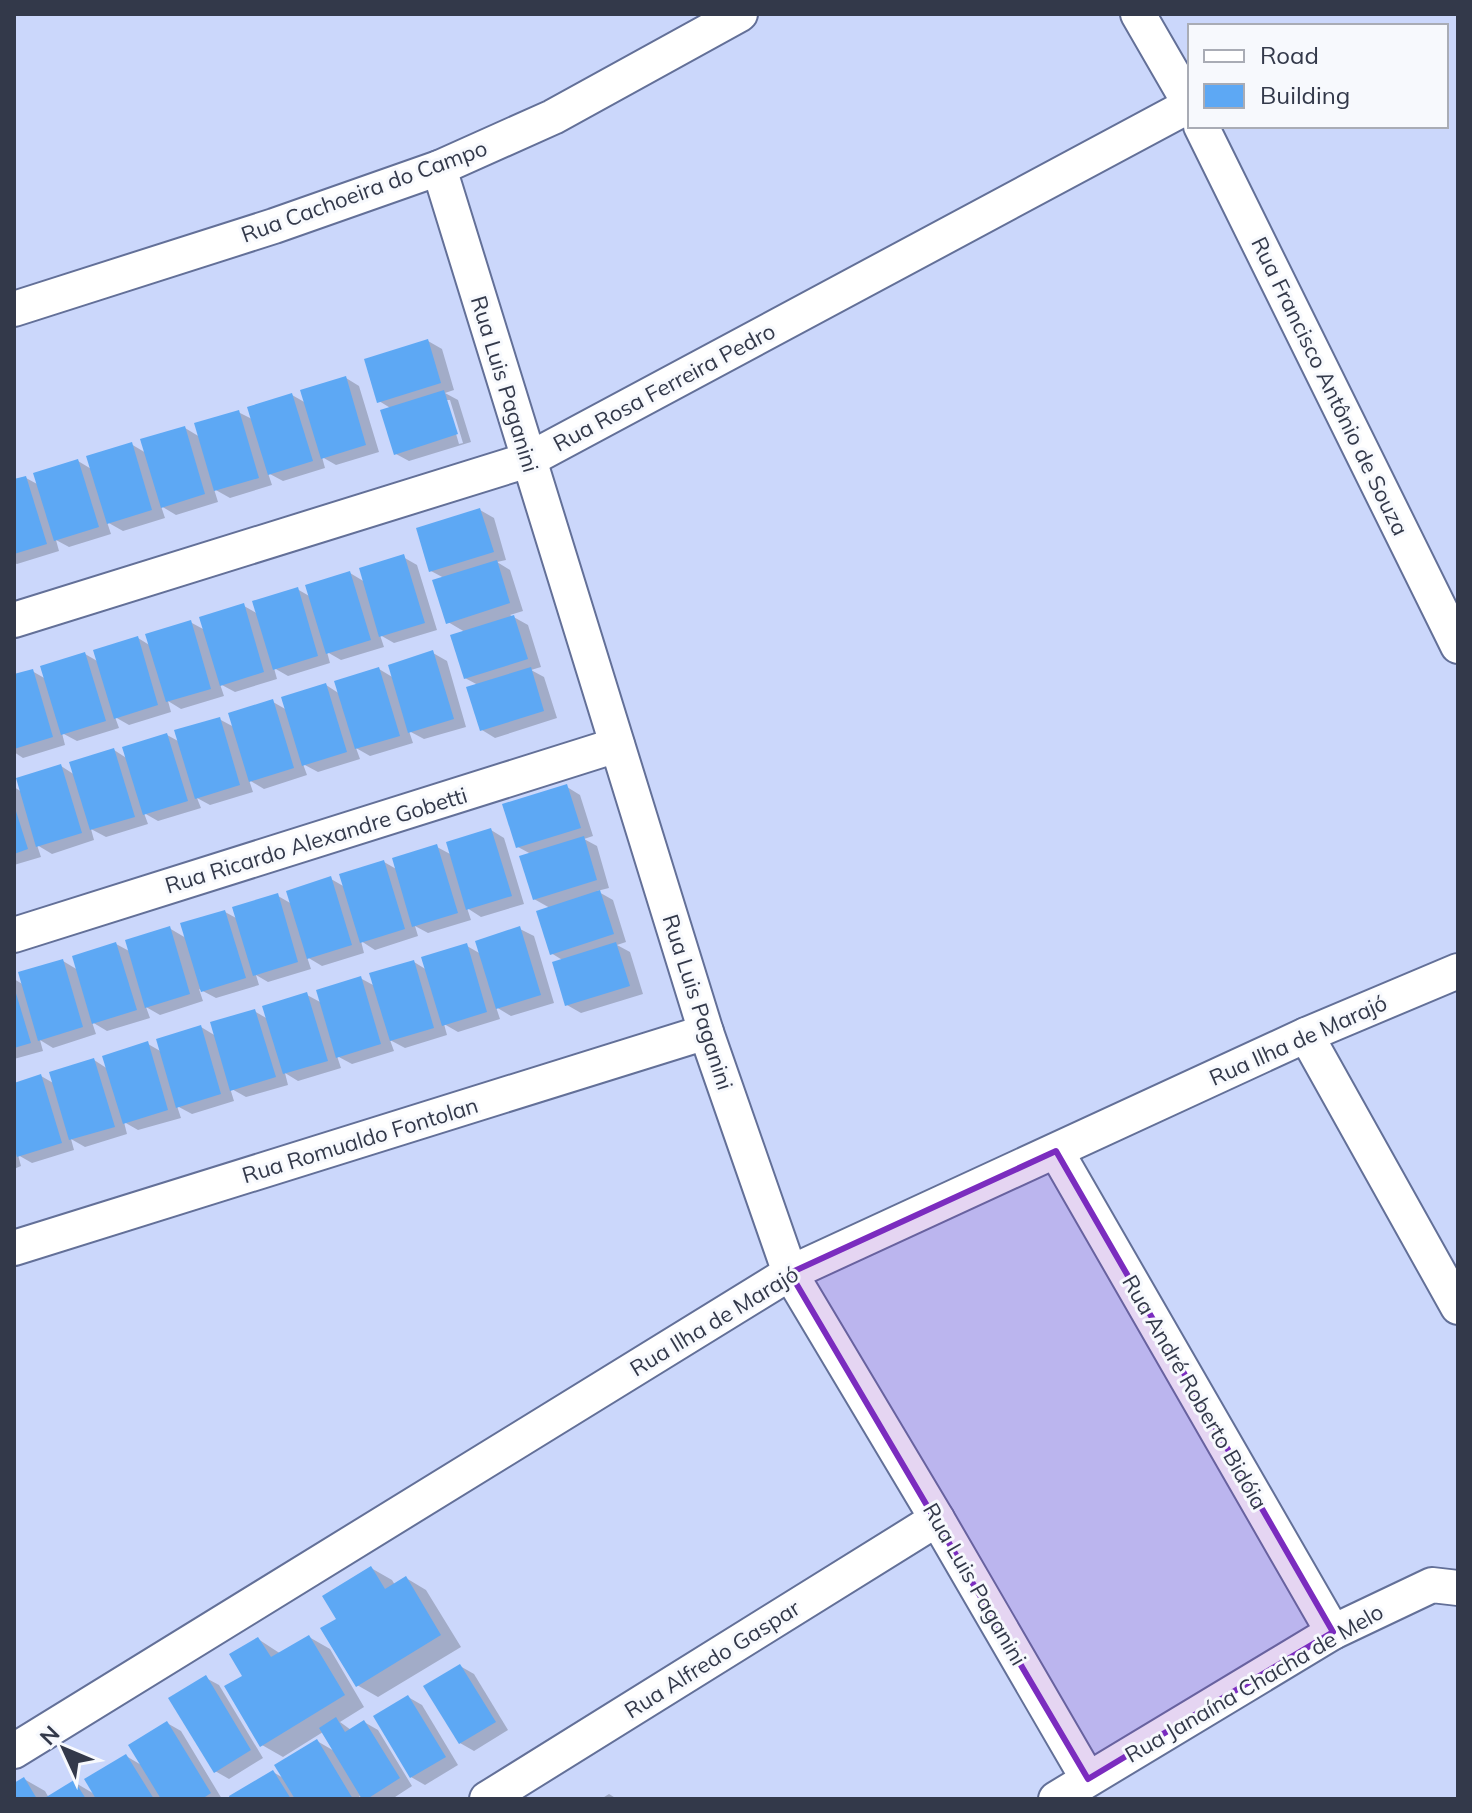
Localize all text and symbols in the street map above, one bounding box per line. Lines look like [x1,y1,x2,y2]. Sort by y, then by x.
legend [1188,24,1448,128]
text: Road [1260,40,1319,70]
text: Building [1260,80,1350,110]
street label: Rua Cachoeira do Campo [237,133,491,249]
street label: Rua Francisco Antônio de Souza [1245,232,1415,540]
street label: Rua Luis Paganini [465,292,545,476]
street label: Rua Rosa Ferreira Pedro [548,317,780,457]
street label: Rua Ricardo Alexandre Gobetti [161,781,471,899]
street label: Rua Luis Paganini [656,911,740,1093]
street label: Rua Ilha de Marajó [1205,988,1391,1092]
street label: Rua Romualdo Fontolan [239,1091,481,1189]
street label: Rua Ilha de Marajó [625,1260,803,1382]
street label: Rua André Roberto Bidóia [1116,1270,1274,1514]
street label: Rua Luis Paganini [917,1498,1033,1670]
street label: Rua Alfredo Gaspar [619,1594,805,1724]
street label: Rua Janaína Chacha de Melo [1120,1597,1388,1769]
north arrow [24,1709,104,1789]
text: N [34,1719,65,1751]

